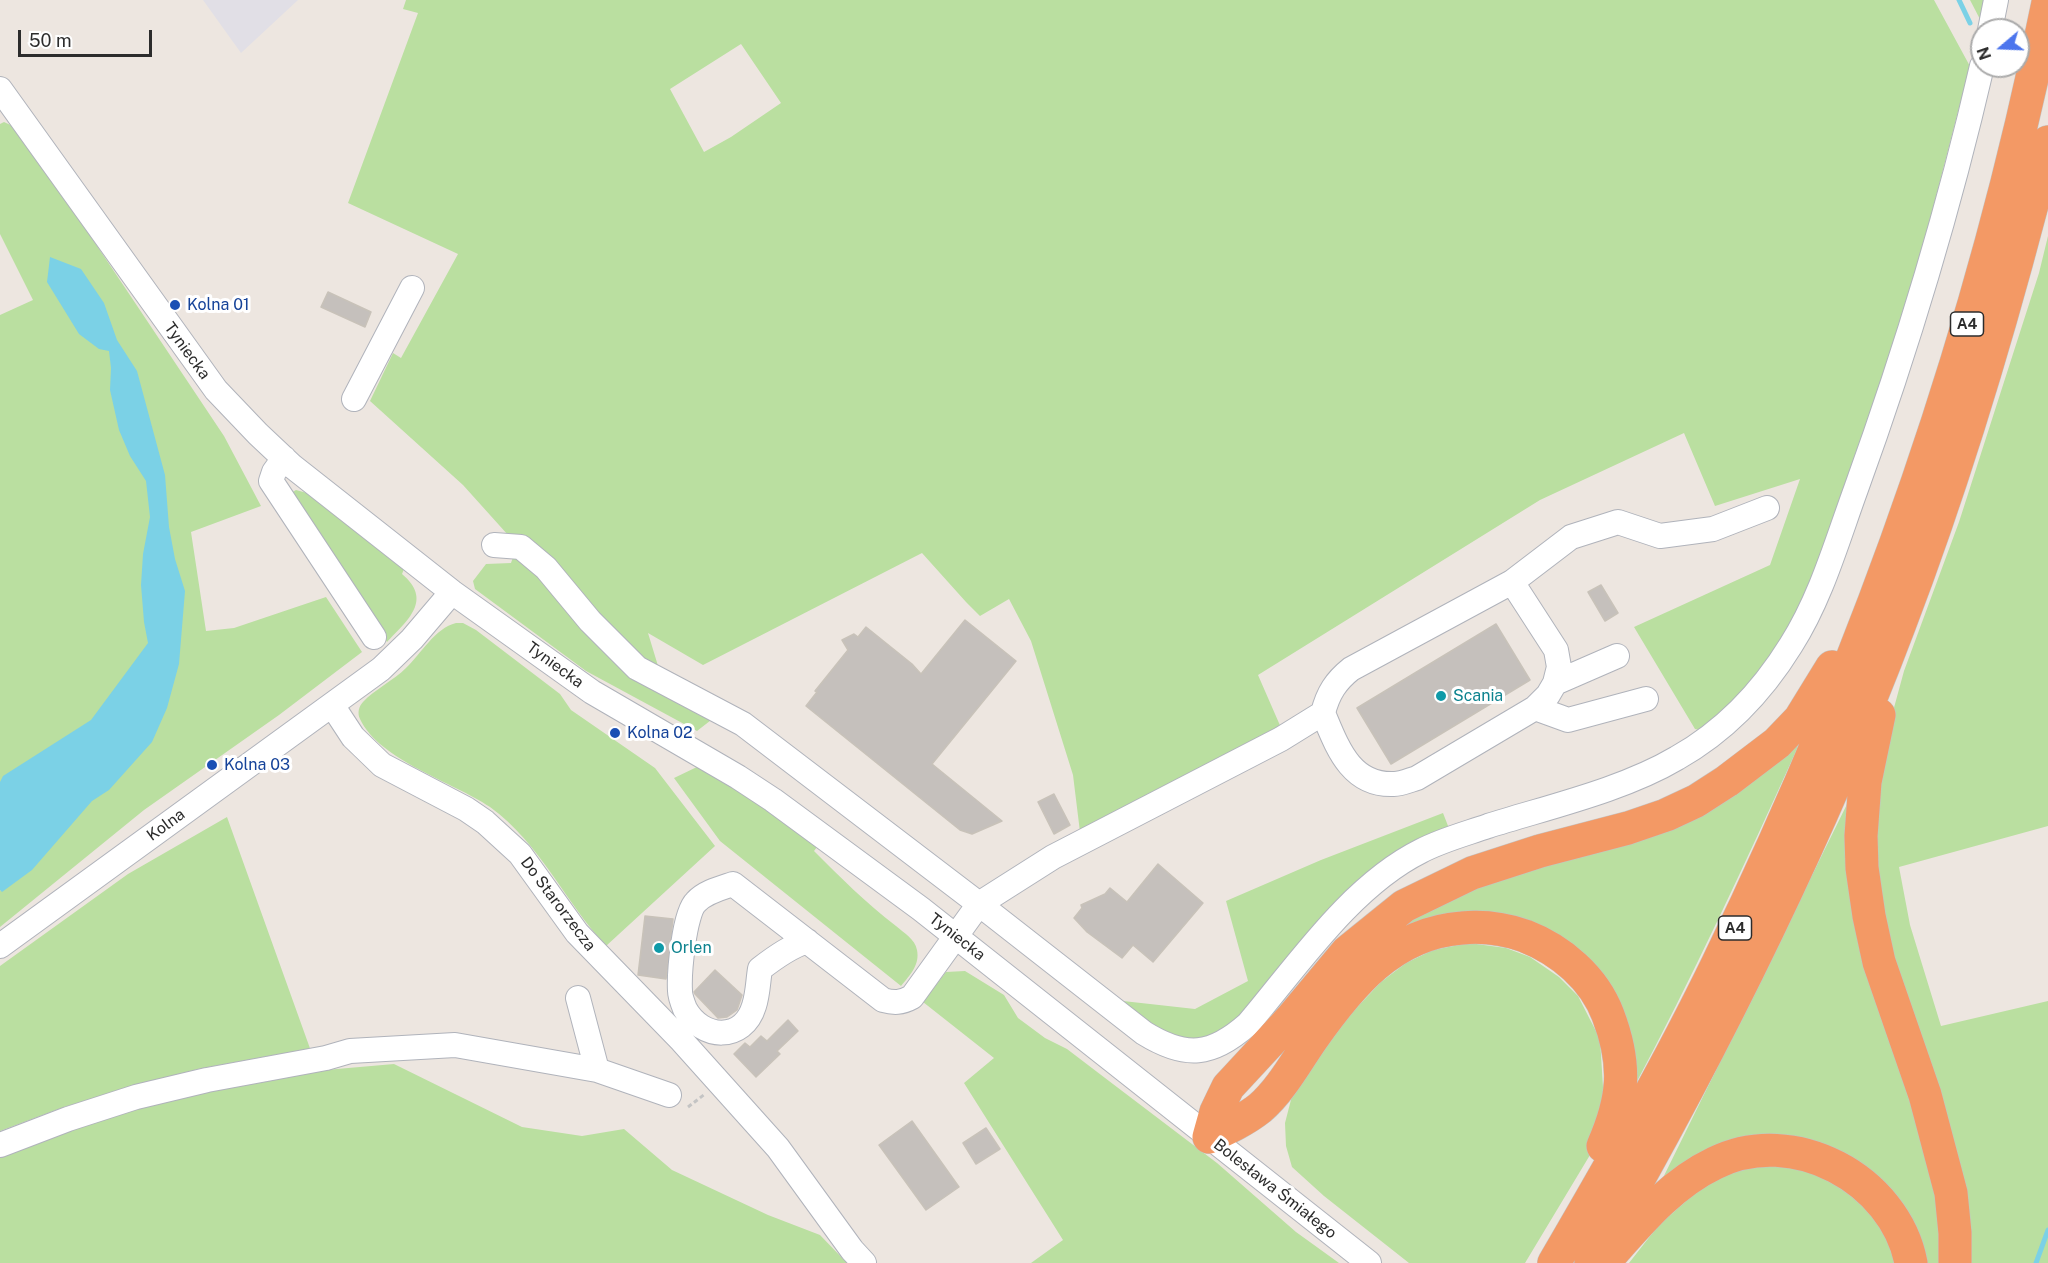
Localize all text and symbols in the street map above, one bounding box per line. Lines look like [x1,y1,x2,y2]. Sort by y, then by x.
scale bar [21,18,154,56]
north arrow [1970,18,2030,78]
text: 50 m [29,30,72,51]
text: N [1973,44,1995,62]
place label: Kolna 01 [187,295,250,315]
marker: Kolna 01 [168,298,182,312]
road number: A4 [1950,312,1984,336]
street label: Tyniecka [160,319,214,383]
street label: Tyniecka [523,638,587,692]
place label: Scania [1453,686,1503,706]
marker: Scania [1434,689,1448,703]
place label: Kolna 02 [627,723,693,743]
marker: Kolna 02 [608,726,622,740]
place label: Kolna 03 [224,755,290,775]
marker: Kolna 03 [205,758,219,772]
street label: Kolna [143,805,189,845]
street label: Do Starorzecza [516,853,600,955]
street label: Tyniecka [925,909,989,965]
road number: A4 [1718,916,1752,940]
place label: Orlen [671,938,712,958]
marker: Orlen [652,941,666,955]
street label: Bolesława Śmiałego [1210,1135,1340,1243]

